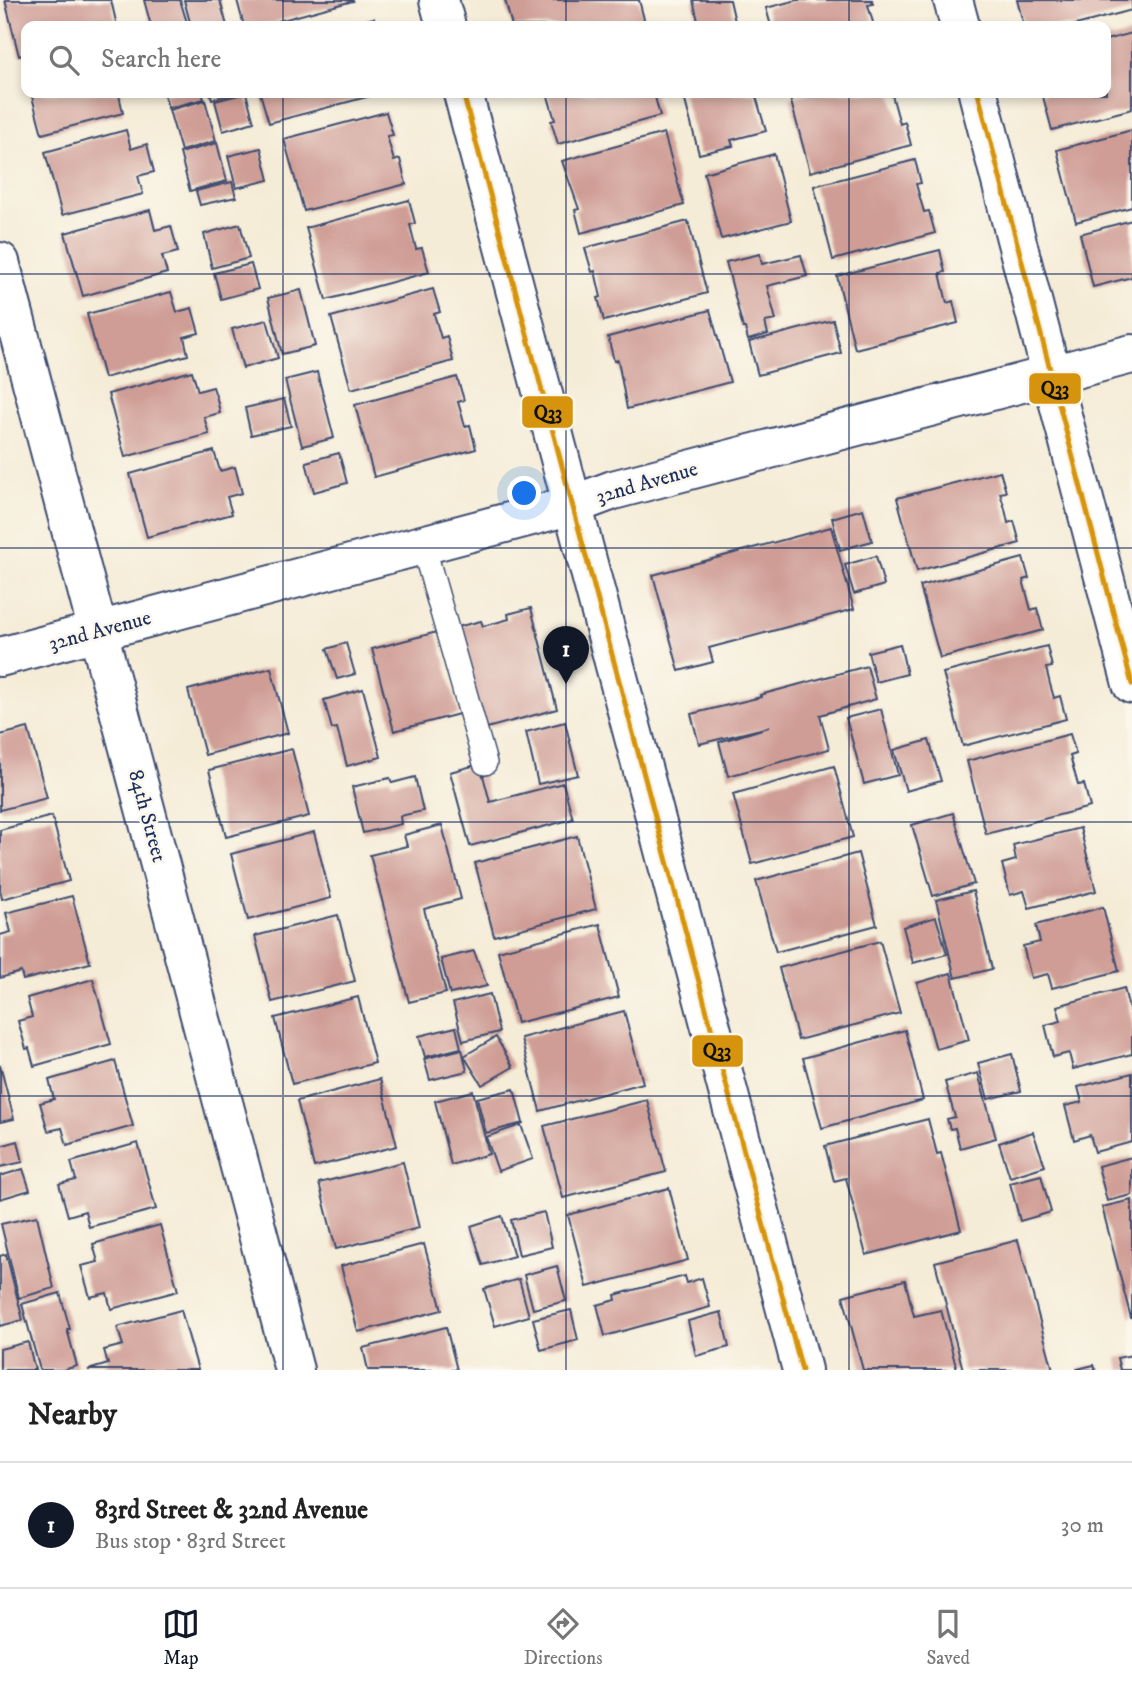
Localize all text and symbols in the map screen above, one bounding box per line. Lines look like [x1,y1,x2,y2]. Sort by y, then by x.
search box [21,21,1111,98]
icon: search [45,41,83,79]
text: Search here [101,43,221,76]
line badge: Q33 [1028,372,1082,405]
text: Q33 [1041,378,1069,401]
line badge: Q33 [521,395,574,429]
text: Q33 [534,402,562,425]
street label: 32nd Avenue [593,456,701,510]
your location [507,476,541,510]
street label: 32nd Avenue [46,605,154,657]
pin: 1 [543,626,589,684]
street label: 84th Street [122,767,172,865]
line badge: Q33 [691,1034,744,1068]
text: Q33 [703,1040,731,1063]
text: Nearby [28,1397,117,1434]
text: 83rd Street & 32nd Avenue [95,1494,368,1527]
text: 1 [47,1511,55,1540]
text: 30 m [1061,1511,1104,1540]
text: Bus stop · 83rd Street [95,1527,286,1556]
tab: Map [162,1605,200,1670]
tab: Directions [524,1605,603,1670]
tab: Saved [926,1605,970,1670]

